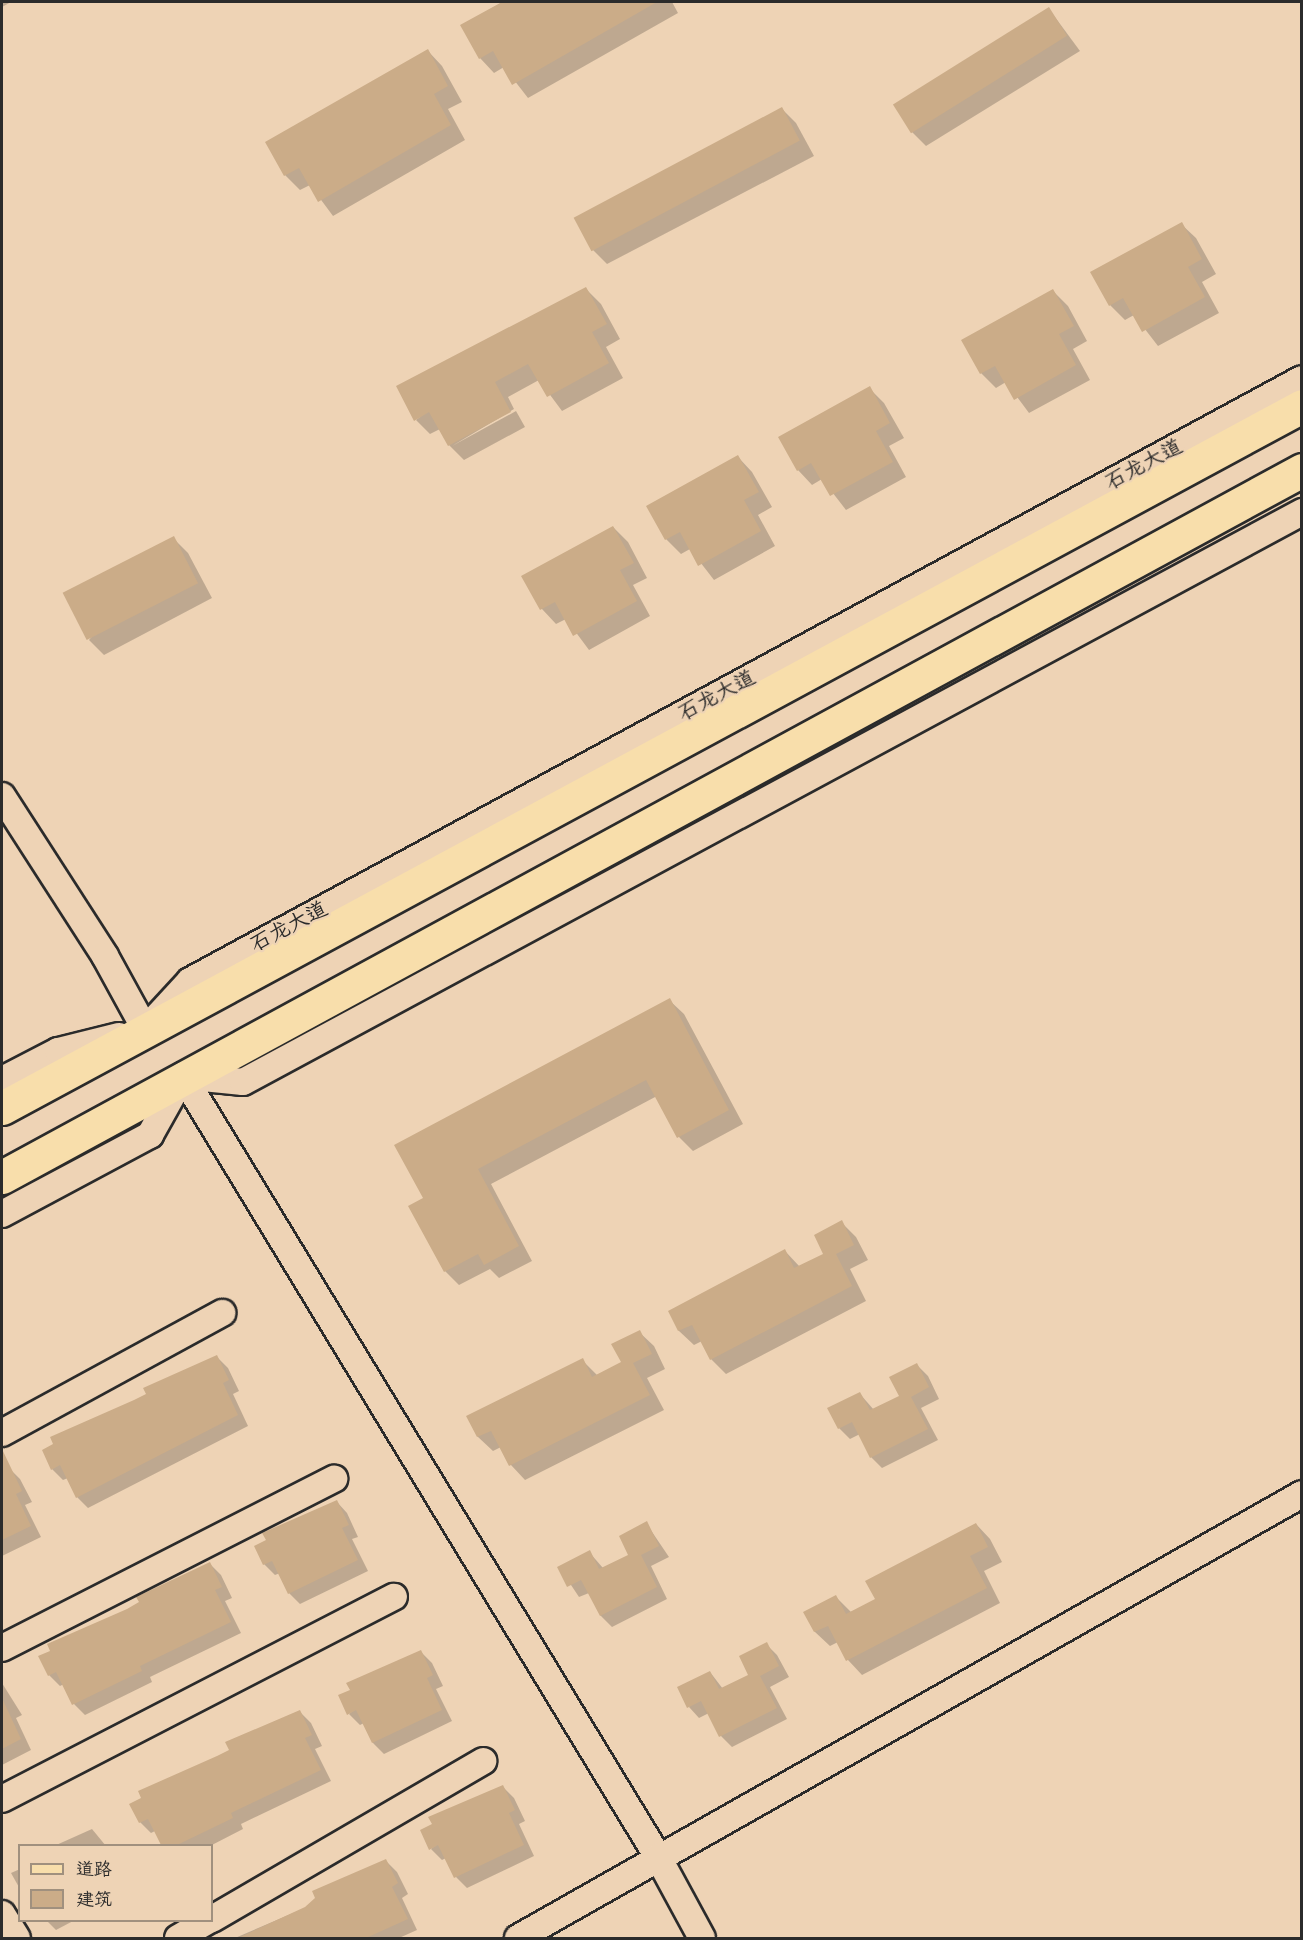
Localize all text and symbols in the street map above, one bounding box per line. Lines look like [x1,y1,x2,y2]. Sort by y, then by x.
street label: 石龙大道 [1101,434,1187,496]
street label: 石龙大道 [674,665,760,727]
street label: 石龙大道 [246,896,332,958]
legend [18,1844,213,1922]
text: 道路 [76,1858,112,1882]
text: 建筑 [76,1888,112,1912]

